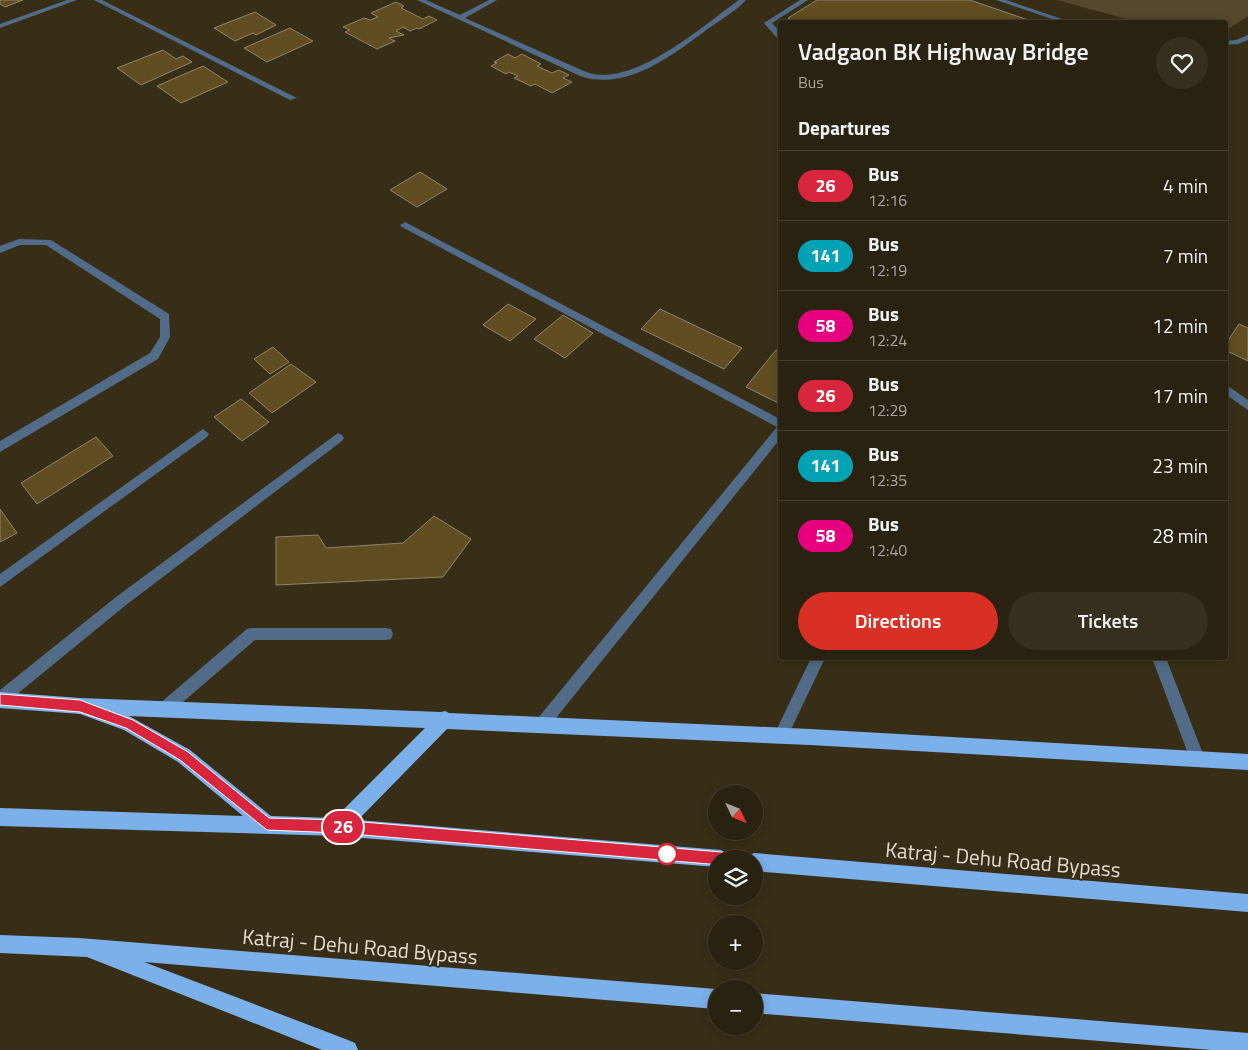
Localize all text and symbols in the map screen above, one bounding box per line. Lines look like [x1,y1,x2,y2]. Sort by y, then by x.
text: Vadgaon BK Highway Bridge [798,33,1089,69]
button: heart [1156,37,1208,89]
text: Bus [798,70,824,94]
text: Departures [798,113,890,142]
text: Bus [868,159,899,188]
text: 4 min [1163,171,1208,200]
text: 26 [815,172,836,199]
text: 12:16 [868,188,907,212]
text: Bus [868,229,899,258]
text: 7 min [1163,241,1208,270]
text: 141 [810,242,841,269]
text: 12:19 [868,258,907,282]
text: Bus [868,299,899,328]
text: 12 min [1152,311,1208,340]
text: 58 [815,312,836,339]
text: 12:24 [868,328,907,352]
text: Bus [868,369,899,398]
text: 17 min [1152,381,1208,410]
text: 26 [815,382,836,409]
text: 12:29 [868,398,907,422]
text: Bus [868,439,899,468]
text: 23 min [1152,451,1208,480]
text: 141 [810,452,841,479]
text: 12:35 [868,468,907,492]
text: Bus [868,509,899,538]
text: 28 min [1152,521,1208,550]
text: 58 [815,522,836,549]
text: 12:40 [868,538,907,562]
button: Directions [798,592,998,650]
button: Tickets [1008,592,1208,650]
north arrow [708,785,762,840]
map controls [708,785,763,1035]
line badge: 26 [320,811,366,843]
text: 26 [333,813,353,840]
street label: Katraj - Dehu Road Bypass [884,833,1122,885]
unlabelled marker [656,843,678,865]
button: layers [708,850,763,905]
button: + [708,915,763,970]
street label: Katraj - Dehu Road Bypass [241,920,479,972]
button: − [708,980,763,1035]

